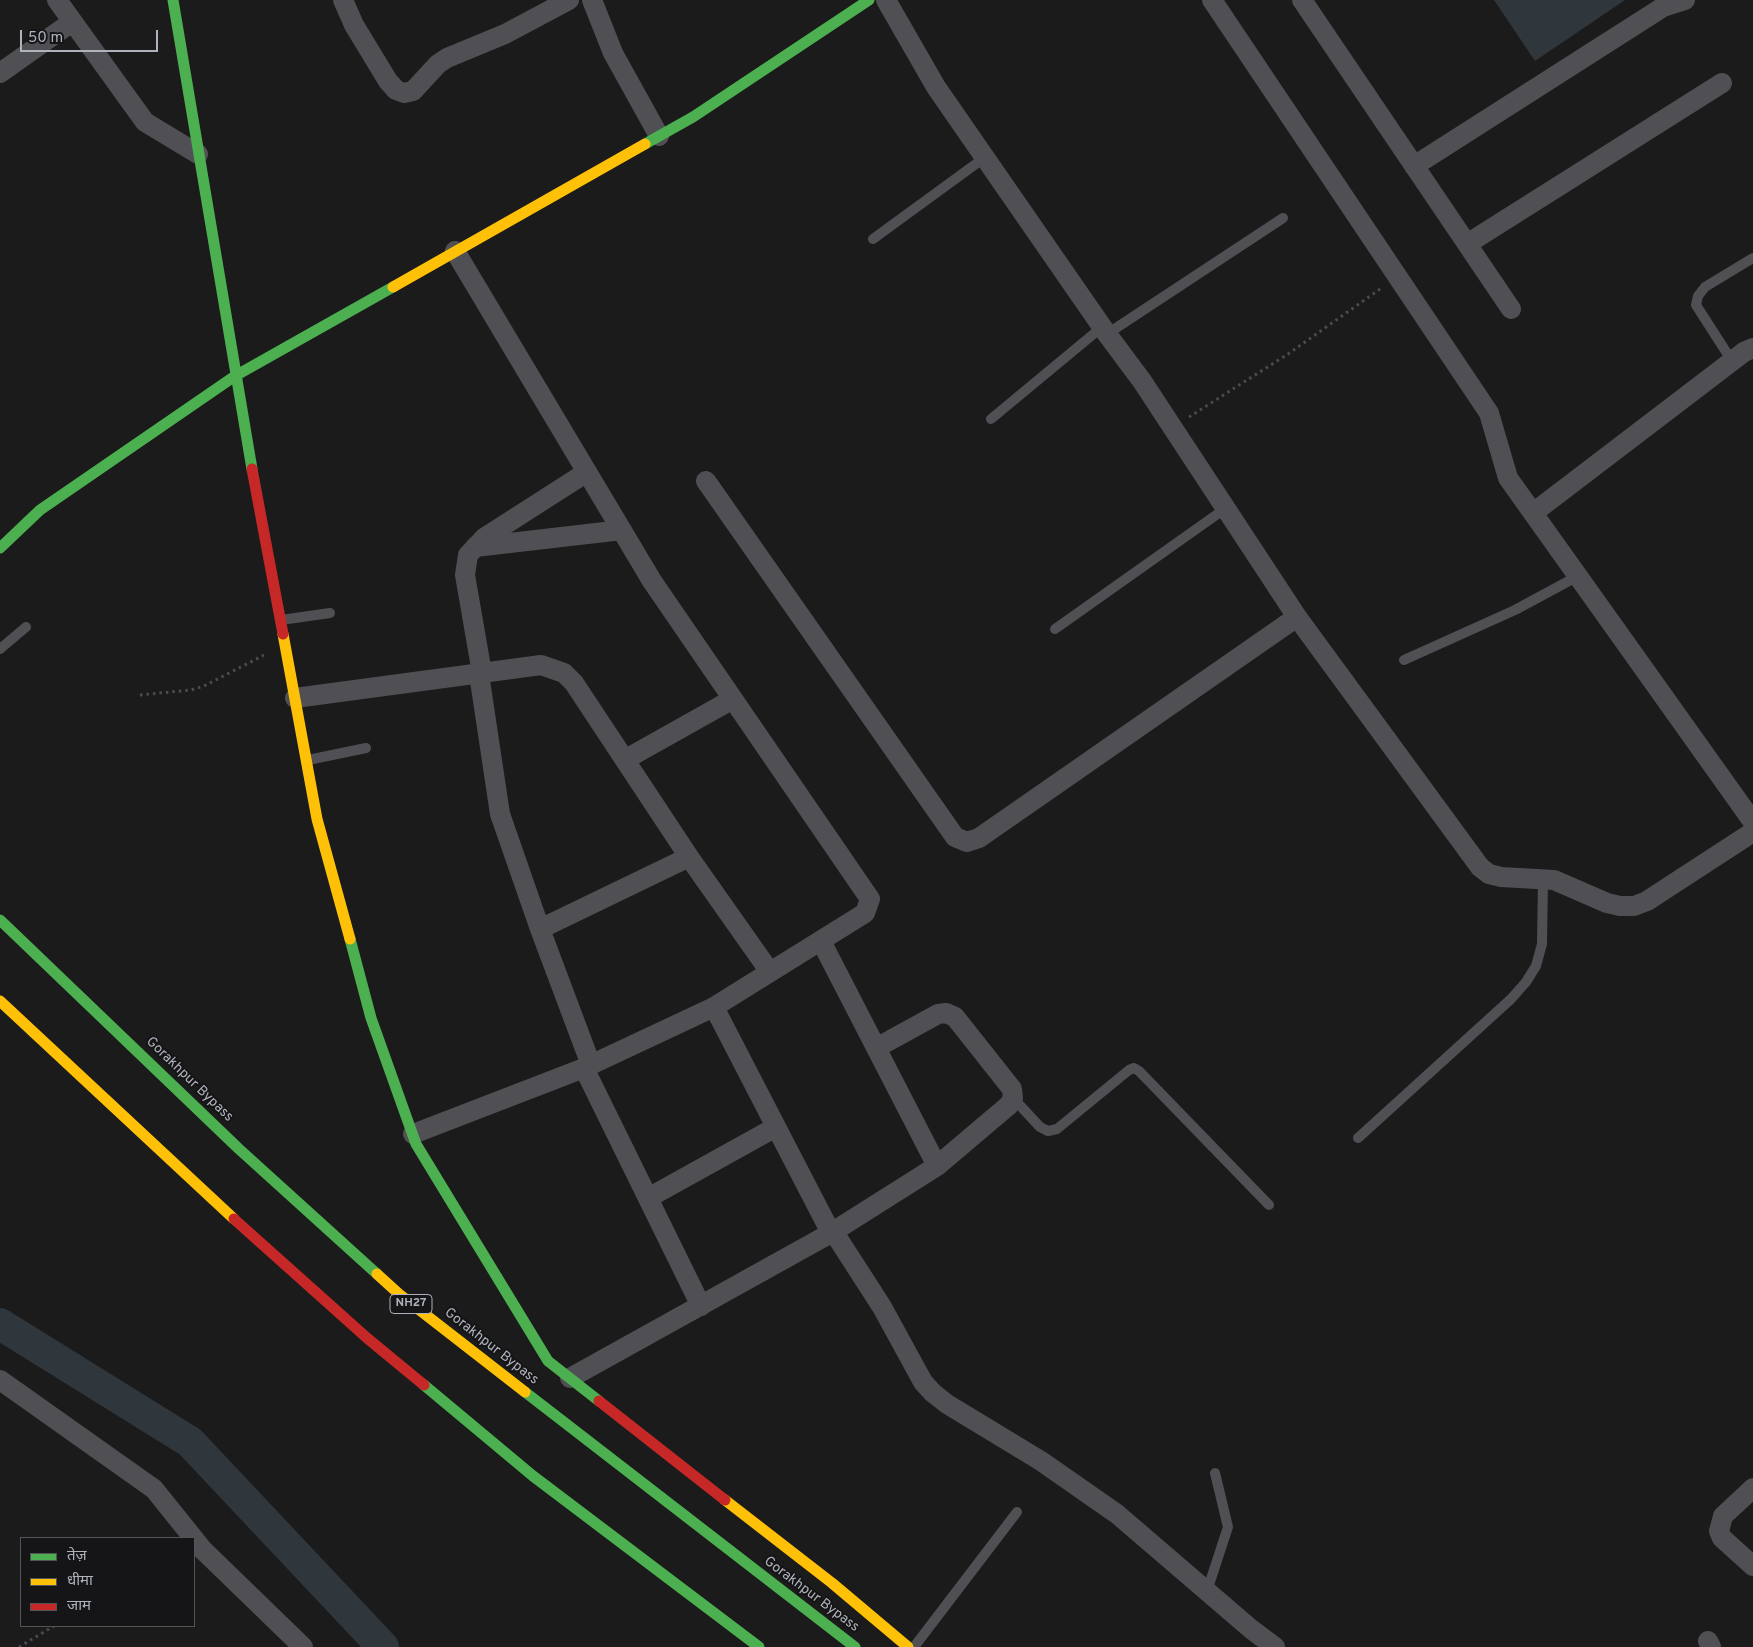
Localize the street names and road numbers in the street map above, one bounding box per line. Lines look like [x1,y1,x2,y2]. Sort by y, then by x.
street label: Gorakhpur Bypass [142,1034,236,1126]
road number: NH27 [390,1295,432,1314]
street label: Gorakhpur Bypass [441,1305,541,1389]
street label: Gorakhpur Bypass [760,1554,862,1636]

